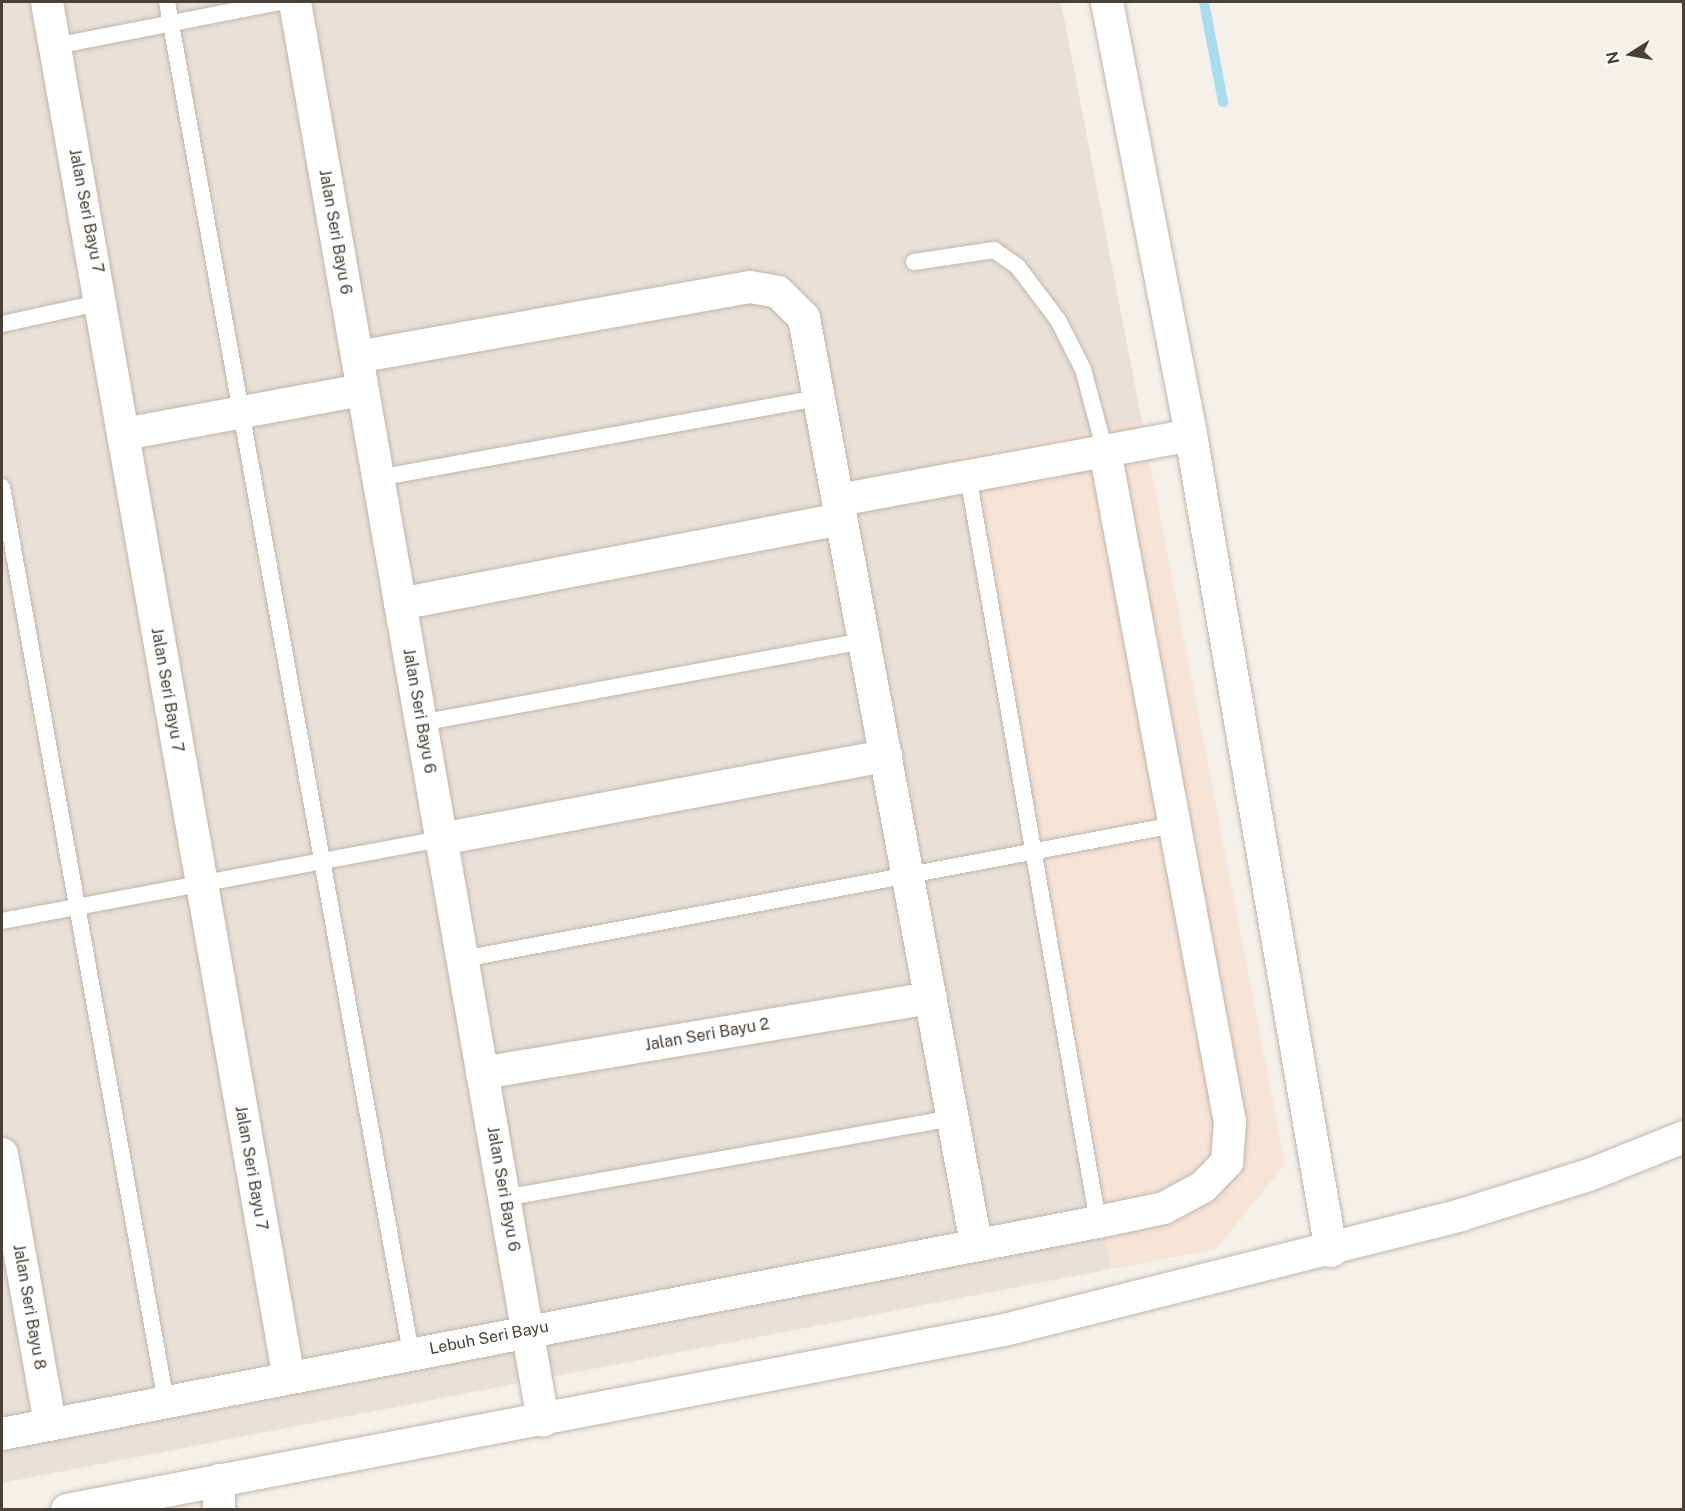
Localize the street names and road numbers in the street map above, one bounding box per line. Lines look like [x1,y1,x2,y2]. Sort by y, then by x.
street label: Jalan Seri Bayu 7 [65,147,107,275]
street label: Jalan Seri Bayu 6 [315,168,355,296]
street label: Jalan Seri Bayu 7 [147,626,187,754]
street label: Jalan Seri Bayu 6 [399,647,439,775]
street label: Jalan Seri Bayu 2 [643,1015,771,1055]
street label: Jalan Seri Bayu 7 [231,1104,271,1232]
street label: Jalan Seri Bayu 6 [483,1125,523,1253]
street label: Jalan Seri Bayu 8 [9,1243,49,1371]
street label: Lebuh Seri Bayu [428,1317,550,1359]

